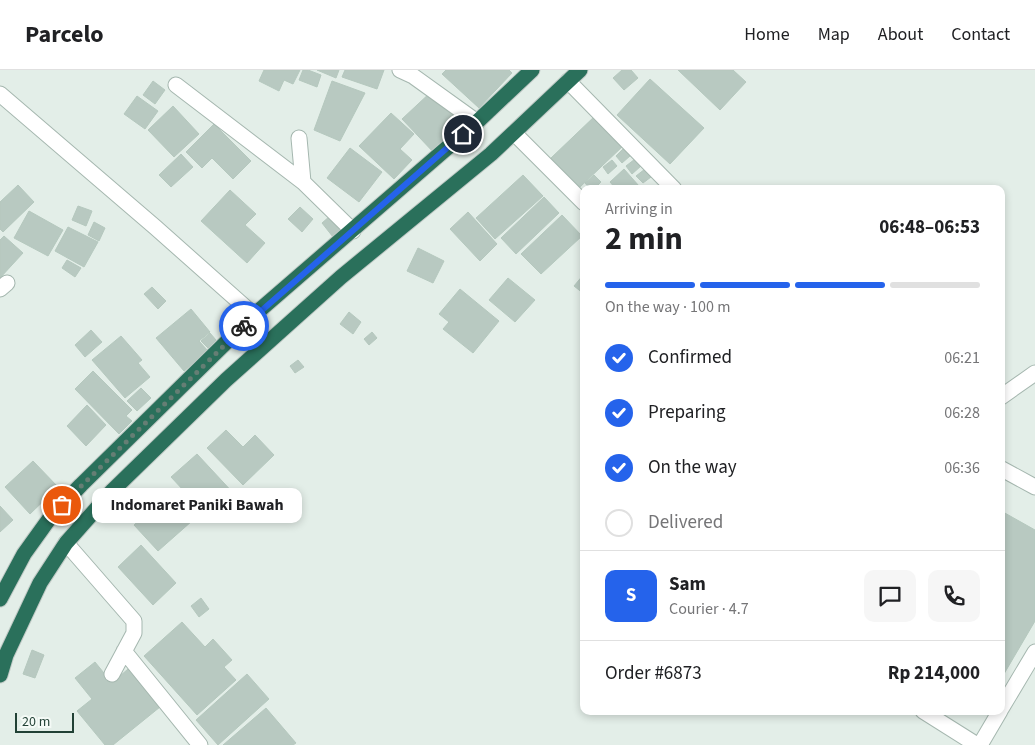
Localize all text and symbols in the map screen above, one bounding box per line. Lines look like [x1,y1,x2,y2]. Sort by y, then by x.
text: Parcelo [25,17,104,52]
text: Home [744,22,790,47]
text: Map [818,22,850,47]
text: About [878,22,923,47]
text: Contact [951,22,1010,47]
pin [442,113,484,155]
icon: home [449,120,477,148]
text: Arriving in [605,198,673,220]
text: 06:48–06:53 [879,214,980,241]
text: 2 min [605,216,683,262]
text: On the way · 100 m [605,296,730,318]
courier [219,301,269,351]
icon: bike [230,312,258,340]
icon: check [605,344,633,372]
text: Confirmed [648,344,732,371]
text: 06:21 [944,347,980,369]
icon: check [605,399,633,427]
text: Preparing [648,399,726,426]
text: 06:28 [944,402,980,424]
icon: check [605,454,633,482]
text: On the way [648,454,737,481]
text: 06:36 [944,457,980,479]
pin [41,484,83,526]
callout: Indomaret Paniki Bawah [92,488,302,522]
icon: bag [48,491,76,519]
text: Indomaret Paniki Bawah [110,494,284,516]
text: Delivered [648,509,723,536]
button: chat [864,570,916,622]
button: phone [928,570,980,622]
text: Sam [669,571,706,598]
text: S [626,582,636,609]
text: Courier · 4.7 [669,598,749,620]
text: Order #6873 [605,660,702,687]
text: Rp 214,000 [888,660,980,687]
scale bar [15,710,74,733]
text: 20 m [22,712,50,732]

